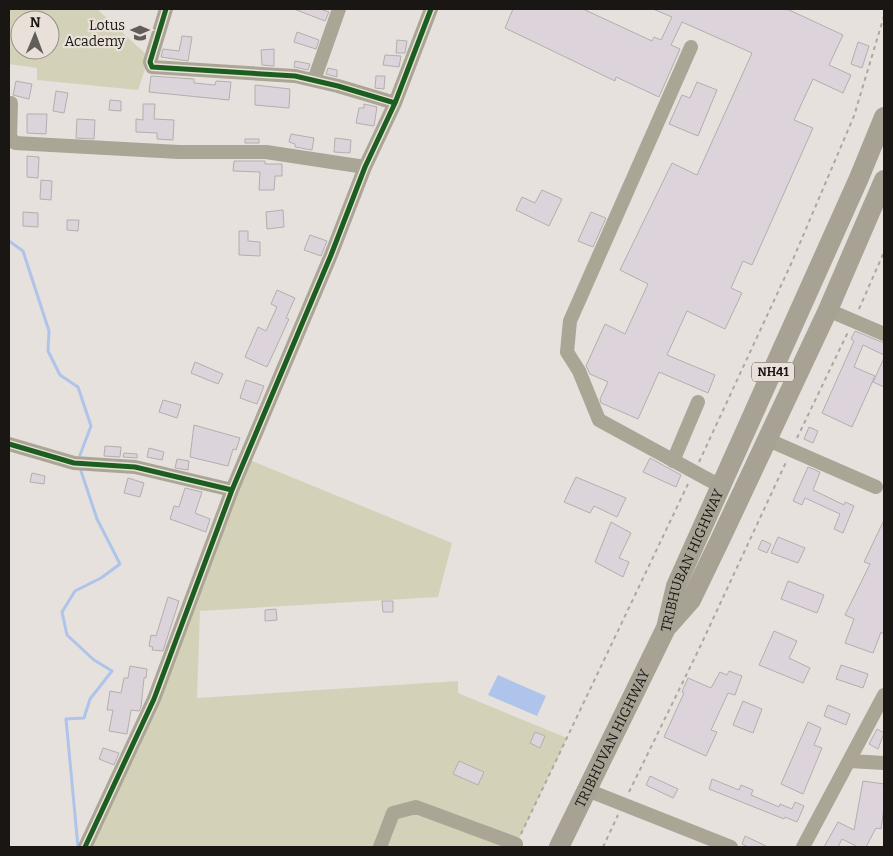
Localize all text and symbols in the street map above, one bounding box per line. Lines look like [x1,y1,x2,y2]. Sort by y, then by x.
north arrow [10,10,60,60]
text: N [30,14,41,31]
place label: Lotus Academy [64,17,126,50]
school or university icon: Lotus Academy [129,22,151,44]
road number: NH41 [752,362,794,382]
street label: TRIBHUBAN HIGHWAY [657,487,727,634]
street label: TRIBHUVAN HIGHWAY [572,667,654,810]

